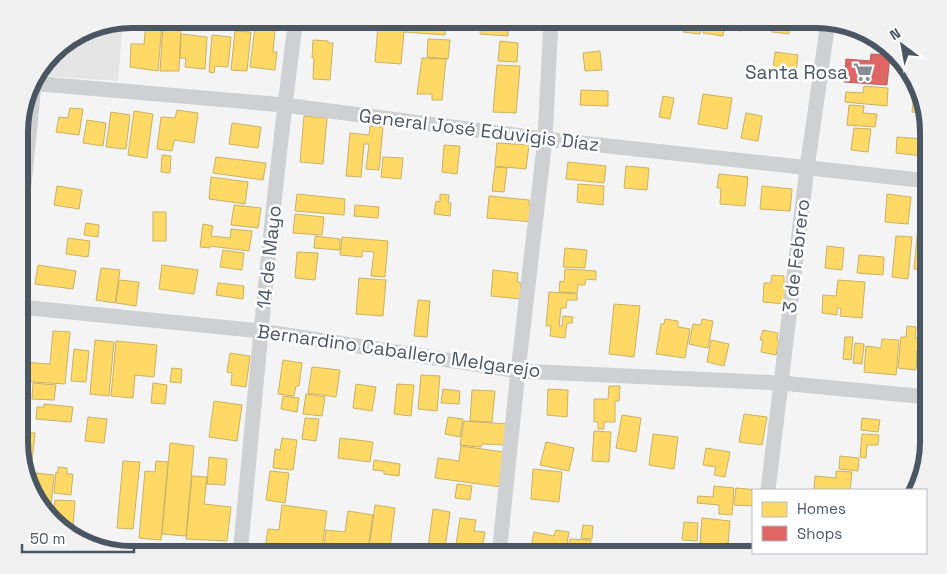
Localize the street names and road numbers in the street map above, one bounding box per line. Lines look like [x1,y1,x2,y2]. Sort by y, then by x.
street label: General José Eduvigis Díaz [357,103,601,157]
street label: 3 de Febrero [777,197,815,315]
street label: 14 de Mayo [251,204,287,310]
street label: Bernardino Caballero Melgarejo [256,319,542,383]

